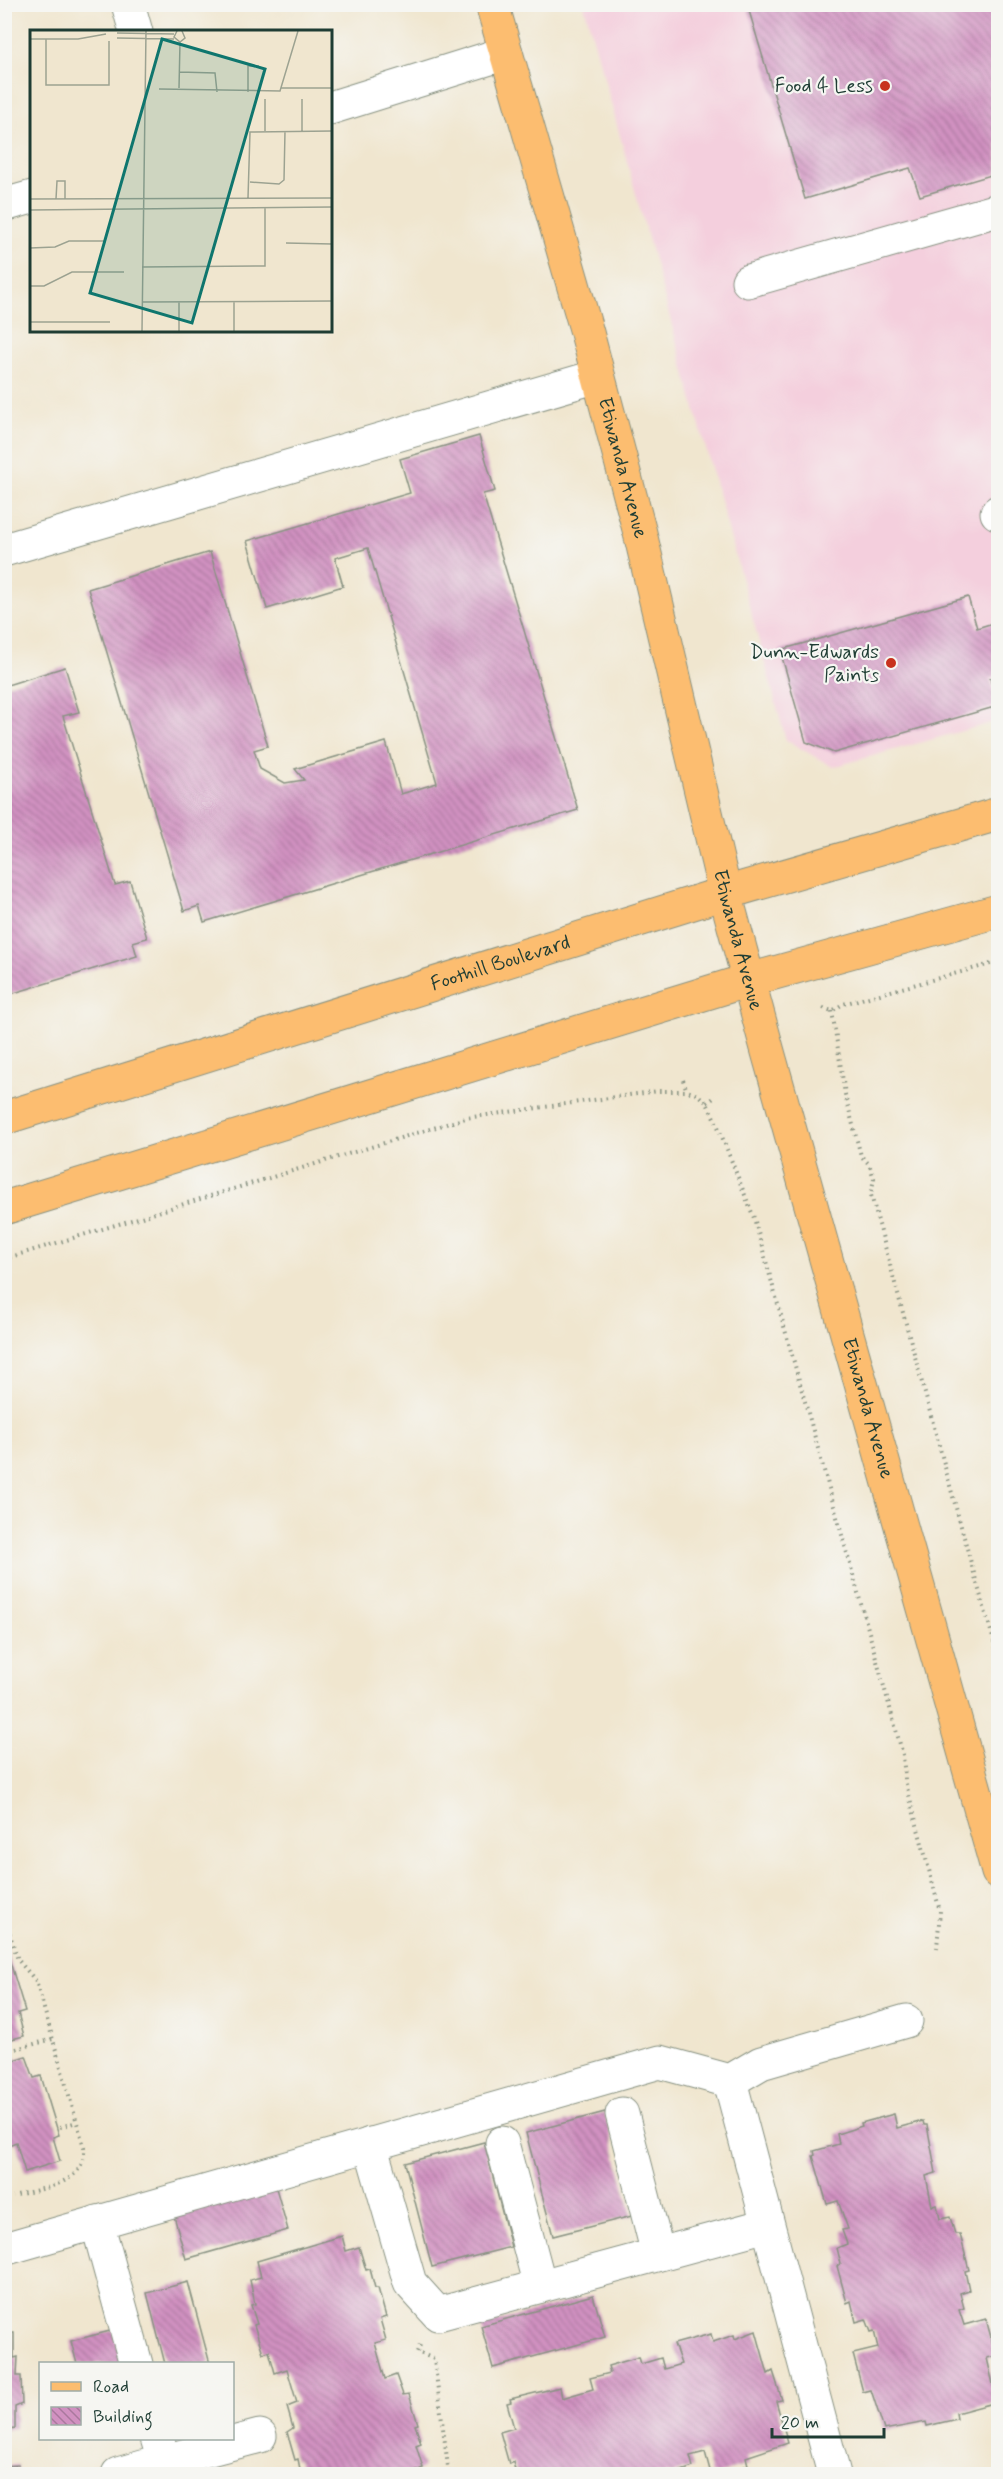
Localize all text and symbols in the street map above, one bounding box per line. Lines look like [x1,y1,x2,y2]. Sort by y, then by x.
inset map [30,30,332,332]
place label: Food 4 Less [775,73,873,100]
marker: Food 4 Less [878,79,892,93]
street label: Etiwanda Avenue [591,394,654,541]
place label: Dunn-Edwards Paints [750,639,879,689]
marker: Dunn-Edwards Paints [884,656,898,670]
street label: Etiwanda Avenue [706,867,770,1014]
street label: Foothill Boulevard [427,929,574,998]
street label: Etiwanda Avenue [835,1335,901,1482]
legend [39,2362,234,2440]
text: Road [93,2375,129,2399]
scale bar [772,2401,884,2439]
text: Building [93,2405,153,2431]
text: 20 m [781,2411,819,2435]

